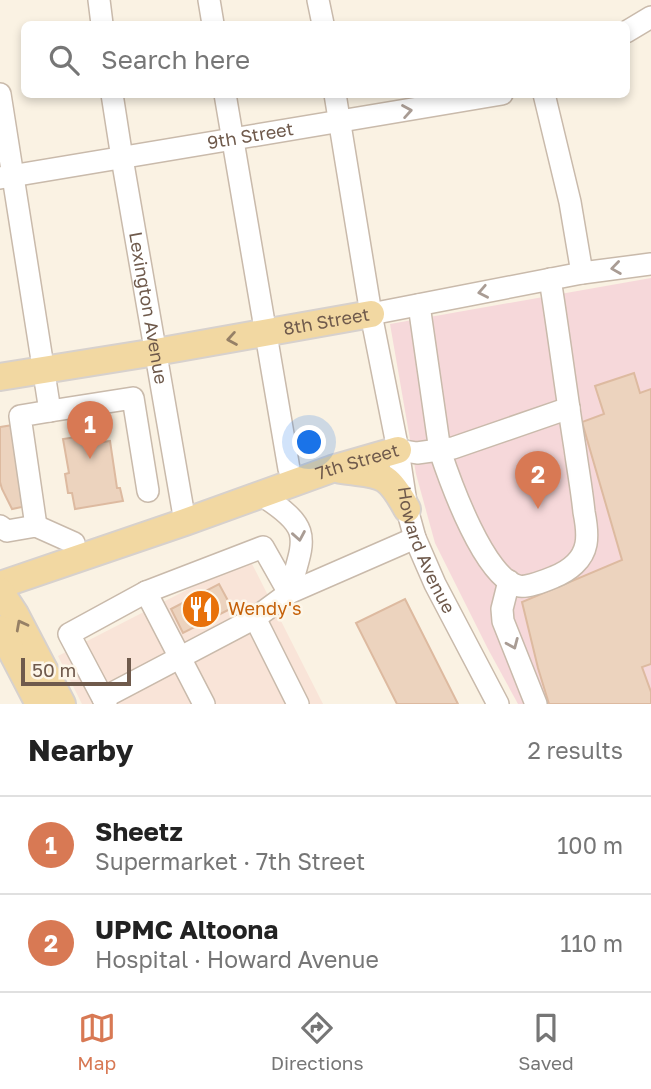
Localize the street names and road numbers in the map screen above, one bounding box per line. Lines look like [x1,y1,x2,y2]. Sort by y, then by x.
street label: 9th Street [206,117,295,153]
street label: Lexington Avenue [125,230,173,386]
street label: 8th Street [281,302,371,339]
street label: 7th Street [312,438,401,484]
street label: Howard Avenue [394,485,460,617]

